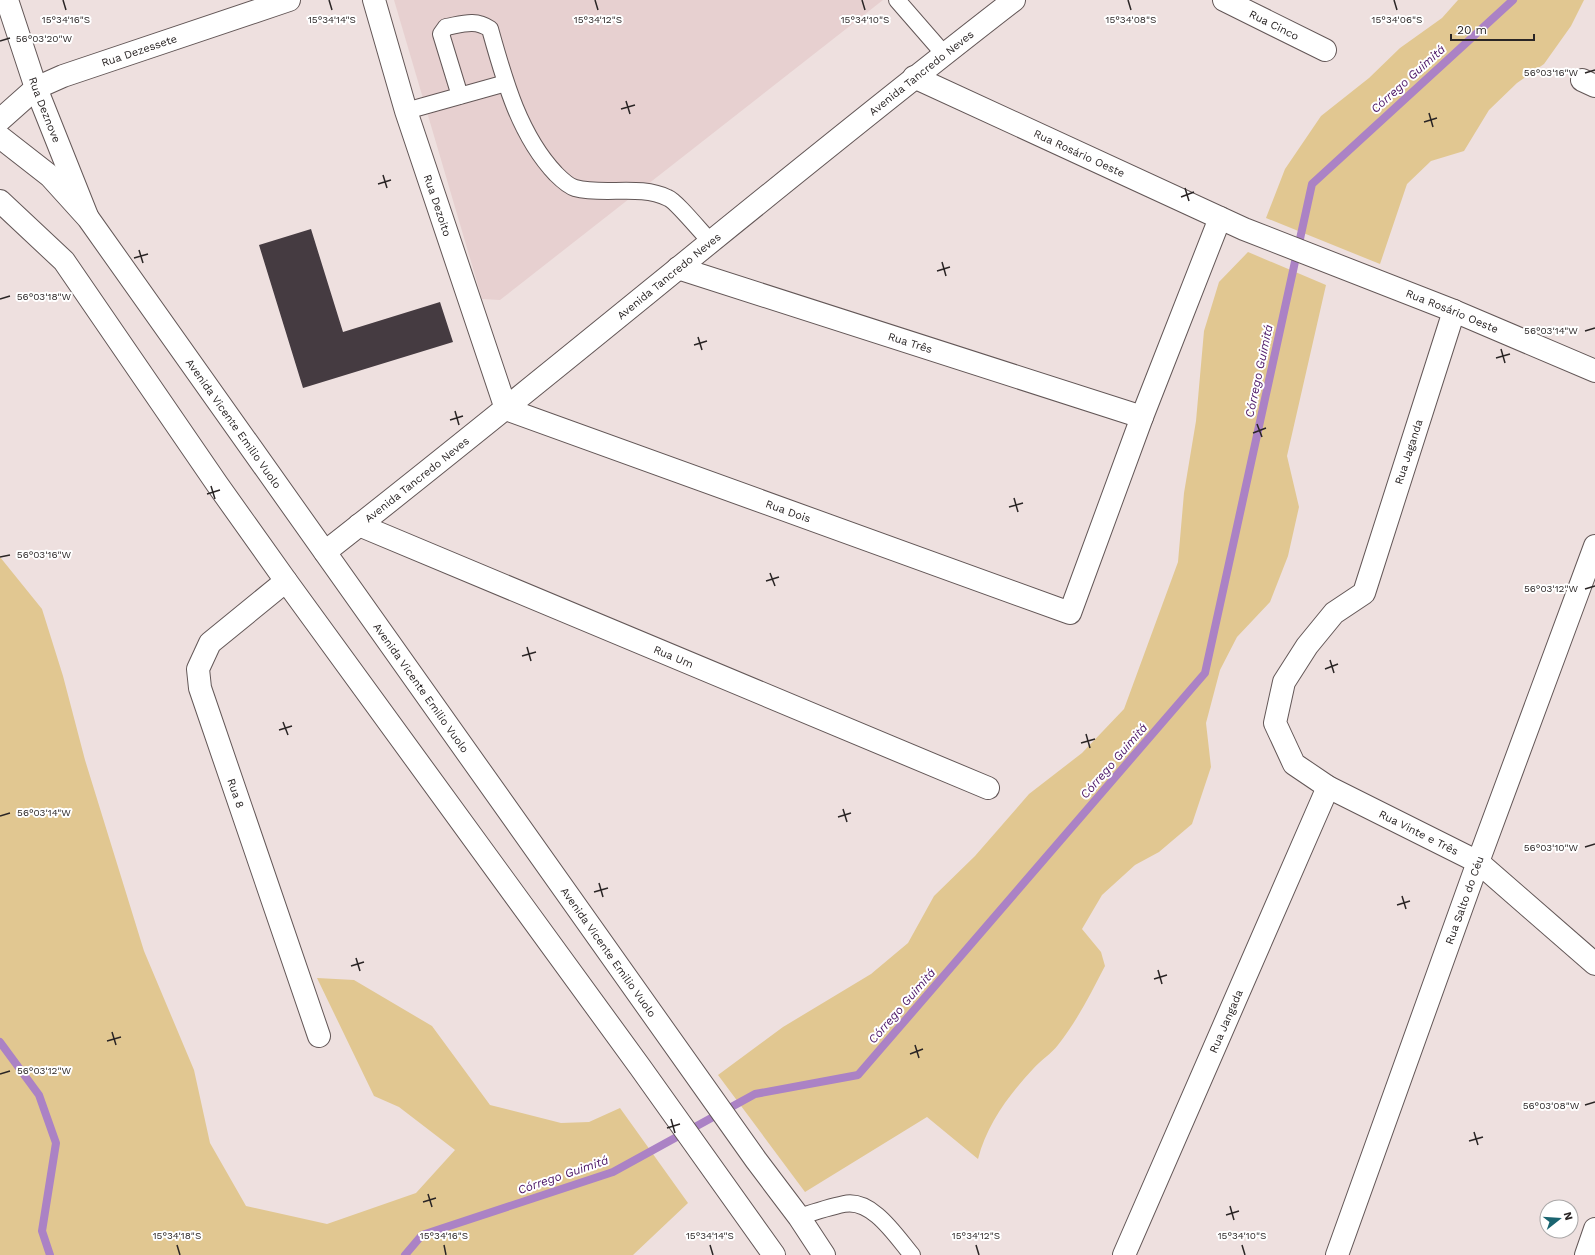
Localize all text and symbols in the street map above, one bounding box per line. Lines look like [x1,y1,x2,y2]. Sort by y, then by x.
street label: Rua Cinco [1247,7,1301,43]
text: 15°34'16"S [42,14,90,25]
text: 15°34'14"S [308,14,356,25]
text: 15°34'12"S [574,14,622,25]
text: 15°34'10"S [841,14,889,25]
text: 15°34'08"S [1106,14,1156,25]
text: 15°34'06"S [1372,14,1422,25]
scale bar [1451,16,1534,42]
text: 20 m [1457,23,1487,37]
street label: Avenida Tancredo Neves [866,27,976,118]
street label: Rua Dezessete [100,32,179,69]
text: 56°03'20"W [16,33,73,44]
water label: Córrego Guimitá [1368,42,1448,116]
text: 56°03'16"W [1524,67,1579,78]
street label: Rua Deznove [26,75,64,144]
street label: Rua Rosário Oeste [1032,127,1127,180]
street label: Rua Dezoito [421,173,454,238]
street label: Avenida Tancredo Neves [614,230,723,322]
street label: Rua Rosário Oeste [1404,286,1500,336]
text: 56°03'18"W [17,291,72,302]
water label: Córrego Guimitá [1242,323,1276,419]
text: 56°03'14"W [1524,325,1578,336]
street label: Rua Três [887,329,934,356]
street label: Avenida Vicente Emilio Vuolo [183,356,284,491]
street label: Rua Jaganda [1392,418,1426,486]
street label: Avenida Tancredo Neves [362,434,472,525]
street label: Rua Dois [764,497,813,525]
text: 56°03'16"W [17,549,72,560]
text: 56°03'12"W [1524,583,1578,594]
street label: Avenida Vicente Emilio Vuolo [371,620,472,755]
street label: Rua Um [652,642,695,671]
water label: Córrego Guimitá [1078,720,1151,801]
street label: Rua 8 [225,777,247,810]
text: 56°03'14"W [17,807,71,818]
street label: Rua Vinte e Três [1377,807,1461,858]
text: 56°03'10"W [1524,842,1579,853]
street label: Rua Salto do Céu [1442,854,1486,946]
street label: Avenida Vicente Emilio Vuolo [558,885,659,1020]
water label: Córrego Guimitá [866,965,939,1046]
street label: Rua Jangada [1206,988,1245,1055]
text: 56°03'12"W [17,1065,71,1076]
text: 56°03'08"W [1523,1100,1580,1111]
water label: Córrego Guimitá [516,1153,611,1197]
north arrow [1539,1199,1579,1239]
text: N [1561,1210,1575,1222]
text: 15°34'18"S [153,1230,201,1241]
text: 15°34'16"S [420,1230,468,1241]
text: 15°34'14"S [686,1230,734,1241]
text: 15°34'12"S [952,1230,1000,1241]
text: 15°34'10"S [1218,1230,1266,1241]

